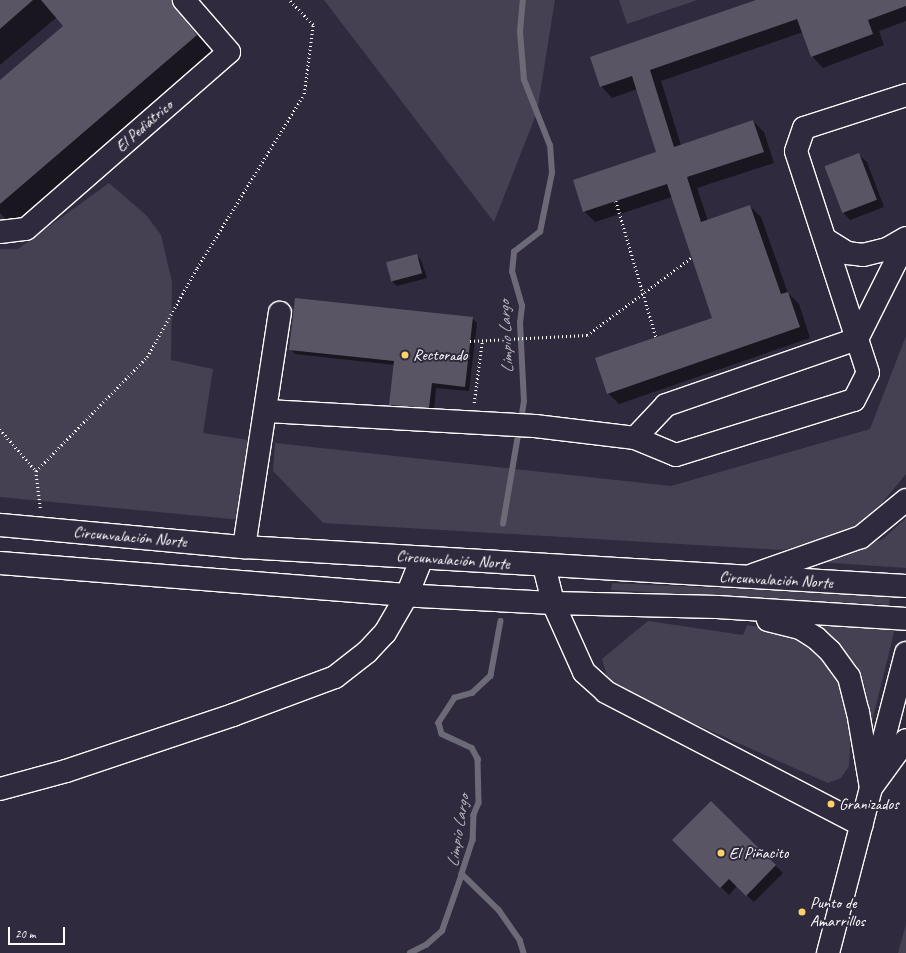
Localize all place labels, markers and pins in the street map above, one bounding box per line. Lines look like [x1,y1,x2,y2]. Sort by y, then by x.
place label: Rectorado [413,345,468,365]
marker: Rectorado [400,350,410,360]
place label: Granizados [839,794,899,814]
marker: Granizados [826,799,836,809]
place label: El Piñacito [729,843,788,863]
marker: El Piñacito [716,848,726,858]
place label: Punto de Amarrillos [810,893,865,931]
marker: Punto de Amarrillos [797,907,807,917]

